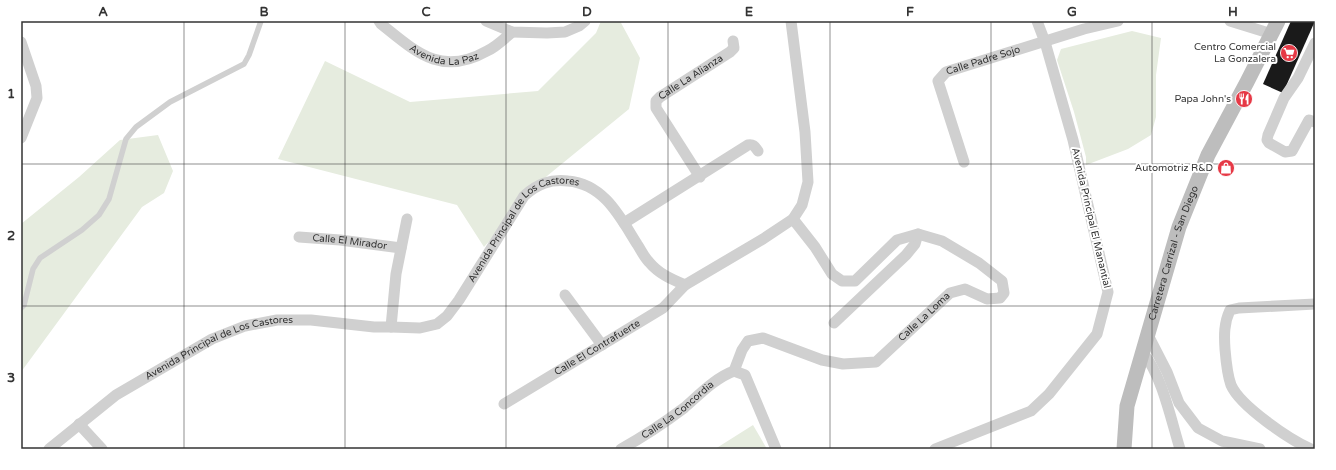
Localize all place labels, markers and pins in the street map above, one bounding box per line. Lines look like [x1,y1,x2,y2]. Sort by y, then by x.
place label: Centro Comercial La Gonzalera [1194,41,1276,65]
supermarket icon: Centro Comercial La Gonzalera [1279,43,1299,63]
restaurant icon: Papa John's [1234,89,1254,109]
place label: Papa John's [1174,93,1231,105]
shop icon: Automotriz R&D [1216,158,1236,178]
place label: Automotriz R&D [1135,162,1213,174]

